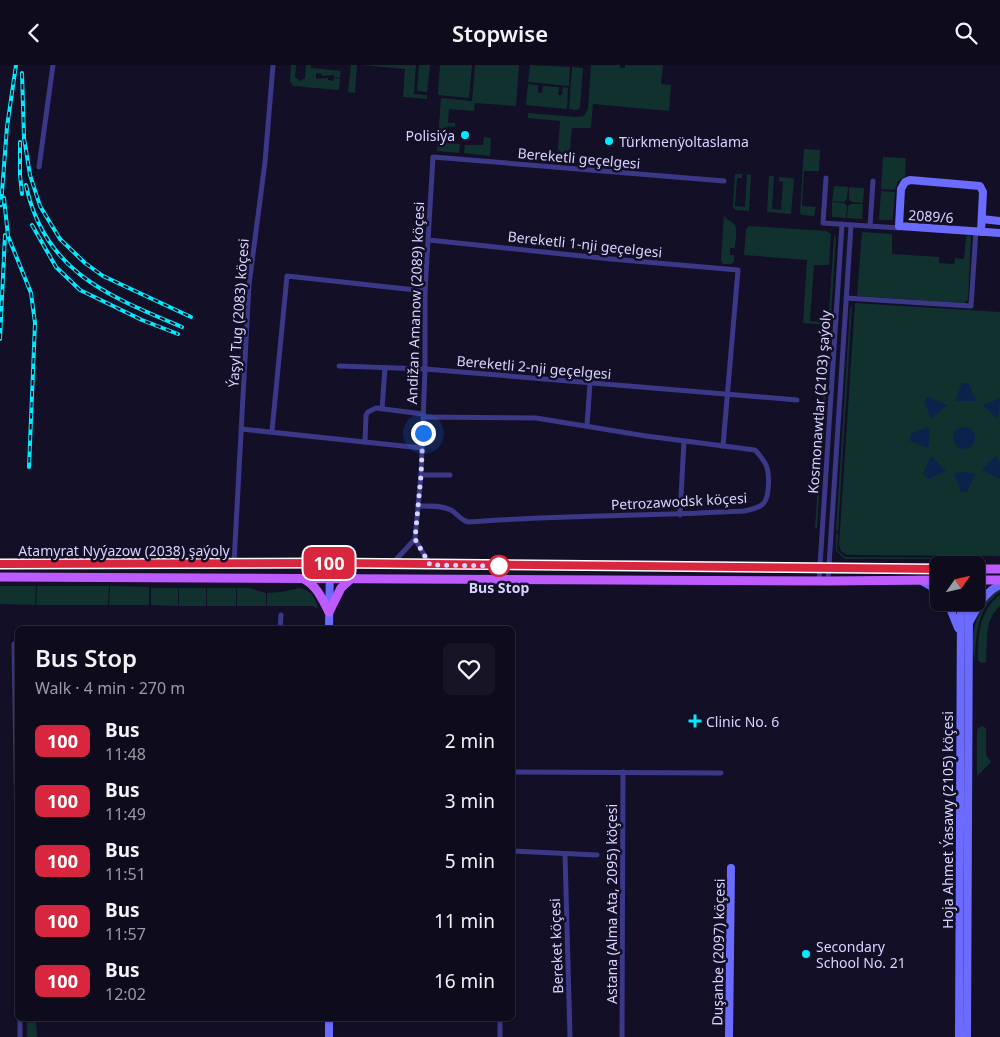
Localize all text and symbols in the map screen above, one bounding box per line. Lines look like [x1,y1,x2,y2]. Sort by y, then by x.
text: Stopwise [452,18,548,48]
icon: back [20,19,48,47]
icon: search [952,19,980,47]
place label: Polisiýa [406,126,455,145]
marker: Polisiýa [459,129,471,141]
place label: Türkmenÿoltaslama [619,132,749,151]
marker: Türkmenÿoltaslama [603,135,615,147]
street label: Bereketli geçelgesi [517,143,641,173]
street label: Andižan Amanow (2089) köçesi [402,201,428,405]
street label: 2089/6 [908,205,954,227]
street label: Bereketli 1-nji geçelgesi [507,226,663,262]
street label: Ýaşyl Tug (2083) köçesi [223,238,253,388]
street label: Kosmonawtlar (2103) şaýoly [803,309,835,494]
street label: Bereketli 2-nji geçelgesi [456,351,612,383]
your location [411,421,436,446]
street label: Petrozawodsk köçesi [610,488,748,514]
street label: Atamyrat Nyýazow (2038) şaýoly [18,541,231,560]
line badge: 100 [300,547,358,579]
text: 100 [314,551,344,575]
marker: Bus Stop [488,555,510,577]
north arrow [930,556,985,611]
map controls [930,556,985,611]
place label: Bus Stop [469,578,529,597]
text: Bus Stop [35,641,137,674]
button: heart [443,643,495,695]
text: Walk · 4 min · 270 m [35,677,185,699]
street label: Hoja Ahmet Ýasawy (2105) köçesi [938,711,957,929]
place label: Clinic No. 6 [706,712,779,731]
marker: Clinic No. 6 [688,714,702,728]
text: Bus [105,717,140,743]
text: 2 min [445,728,495,754]
text: 100 [47,729,78,753]
text: 11:48 [105,743,146,765]
text: Bus [105,777,140,803]
text: 3 min [445,788,495,814]
text: 100 [47,789,78,813]
text: 11:49 [105,803,146,825]
street label: Astana (Alma Ata, 2095) köçesi [602,804,621,1004]
text: Bus [105,837,140,863]
text: 5 min [445,848,495,874]
text: 100 [47,849,78,873]
text: 11:51 [105,863,146,885]
street label: Duşanbe (2097) köçesi [707,878,729,1026]
text: Bus [105,897,140,923]
street label: Bereket köçesi [545,898,567,994]
text: 11 min [434,908,495,934]
text: 100 [47,909,78,933]
text: 11:57 [105,923,146,945]
place label: Secondary School No. 21 [816,937,906,972]
marker: Secondary School No. 21 [800,948,812,960]
text: Bus [105,957,140,983]
text: 16 min [434,968,495,994]
text: 100 [47,969,78,993]
text: 12:02 [105,983,146,1005]

